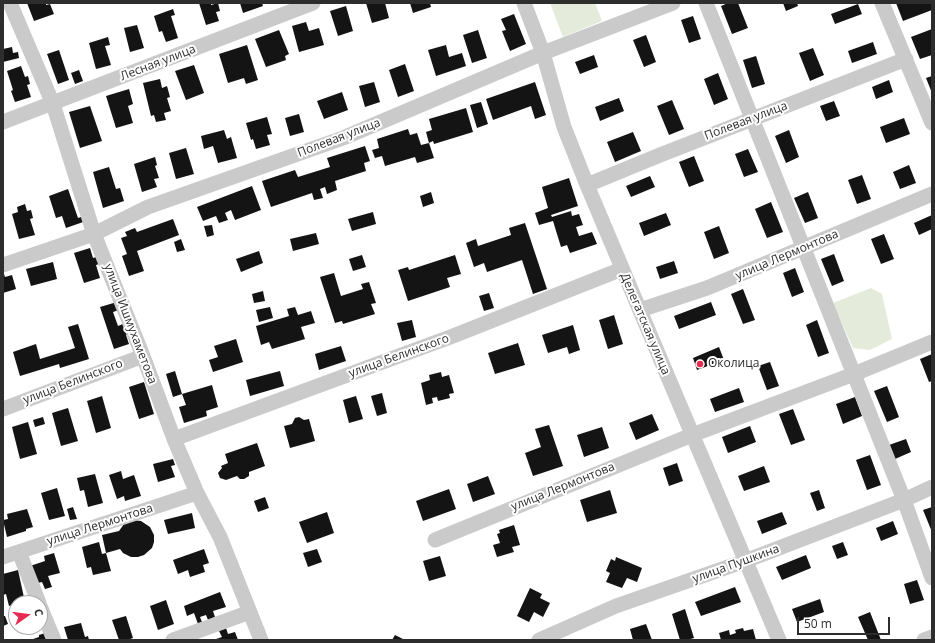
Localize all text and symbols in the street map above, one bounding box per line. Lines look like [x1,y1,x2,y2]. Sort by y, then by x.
street label: Лесная улица [118,42,198,84]
street label: Полевая улица [703,99,789,143]
street label: Полевая улица [296,116,382,160]
street label: улица Лермонтова [733,227,841,283]
street label: улица Ишмухаметова [100,262,160,386]
street label: Делегатская улица [617,271,673,377]
street label: улица Белинского [347,331,451,381]
street label: улица Белинского [21,356,125,408]
place label: Околица [708,357,759,371]
marker: Околица [695,359,705,369]
street label: улица Лермонтова [509,460,617,514]
street label: улица Лермонтова [45,501,155,549]
street label: улица Пушкина [691,542,781,586]
north arrow [8,595,48,635]
text: С [31,607,47,617]
scale bar [799,609,892,635]
text: 50 m [804,615,832,632]

